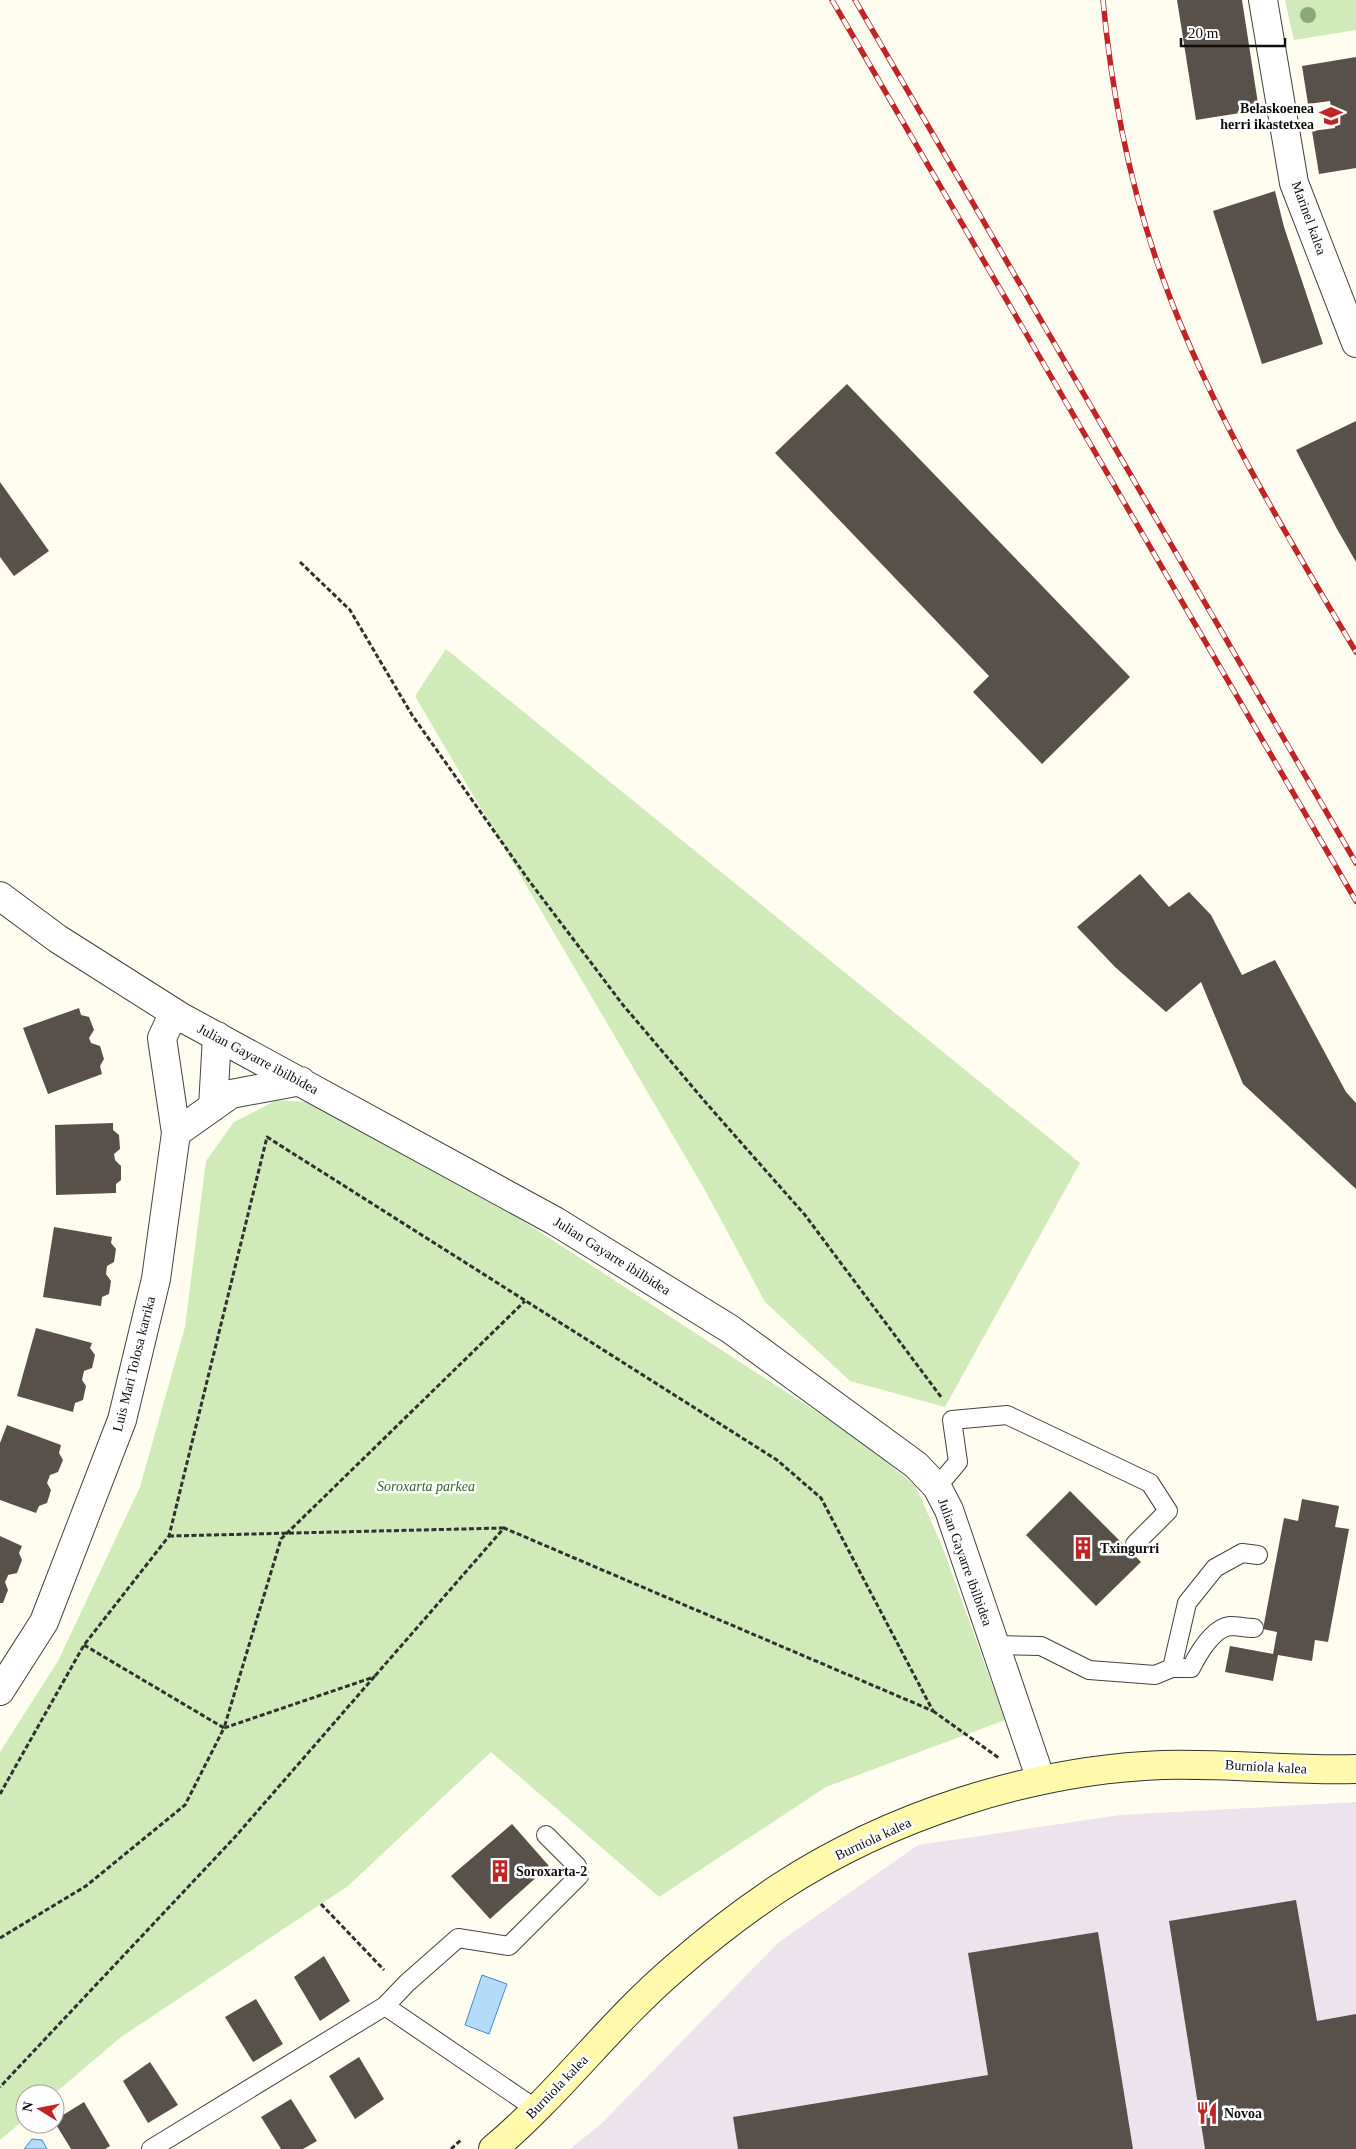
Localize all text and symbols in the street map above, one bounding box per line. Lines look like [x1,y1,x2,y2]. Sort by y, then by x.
scale bar [1181,15,1285,47]
text: 20 m [1188,25,1219,41]
place label: Belaskoenea herri ikastetxea [1220,101,1314,132]
school or university icon: Belaskoenea herri ikastetxea [1318,103,1344,129]
street label: Marinel kalea [1289,179,1330,258]
street label: Julian Gayarre ibilbidea [195,1021,322,1098]
street label: Julian Gayarre ibilbidea [551,1214,674,1298]
street label: Luis Mari Tolosa karrika [110,1294,158,1433]
park label: Soroxarta parkea [377,1479,475,1494]
street label: Julian Gayarre ibilbidea [935,1496,995,1628]
building icon: Txingurri [1070,1535,1096,1561]
place label: Txingurri [1100,1541,1159,1556]
street label: Burniola kalea [1225,1757,1308,1777]
street label: Burniola kalea [833,1815,914,1863]
building icon: Soroxarta-2 [487,1858,513,1884]
place label: Soroxarta-2 [516,1864,587,1879]
street label: Burniola kalea [523,2052,591,2122]
north arrow [15,2084,65,2134]
restaurant icon: Novoa [1194,2100,1220,2126]
text: N [19,2101,36,2113]
place label: Novoa [1224,2106,1262,2121]

